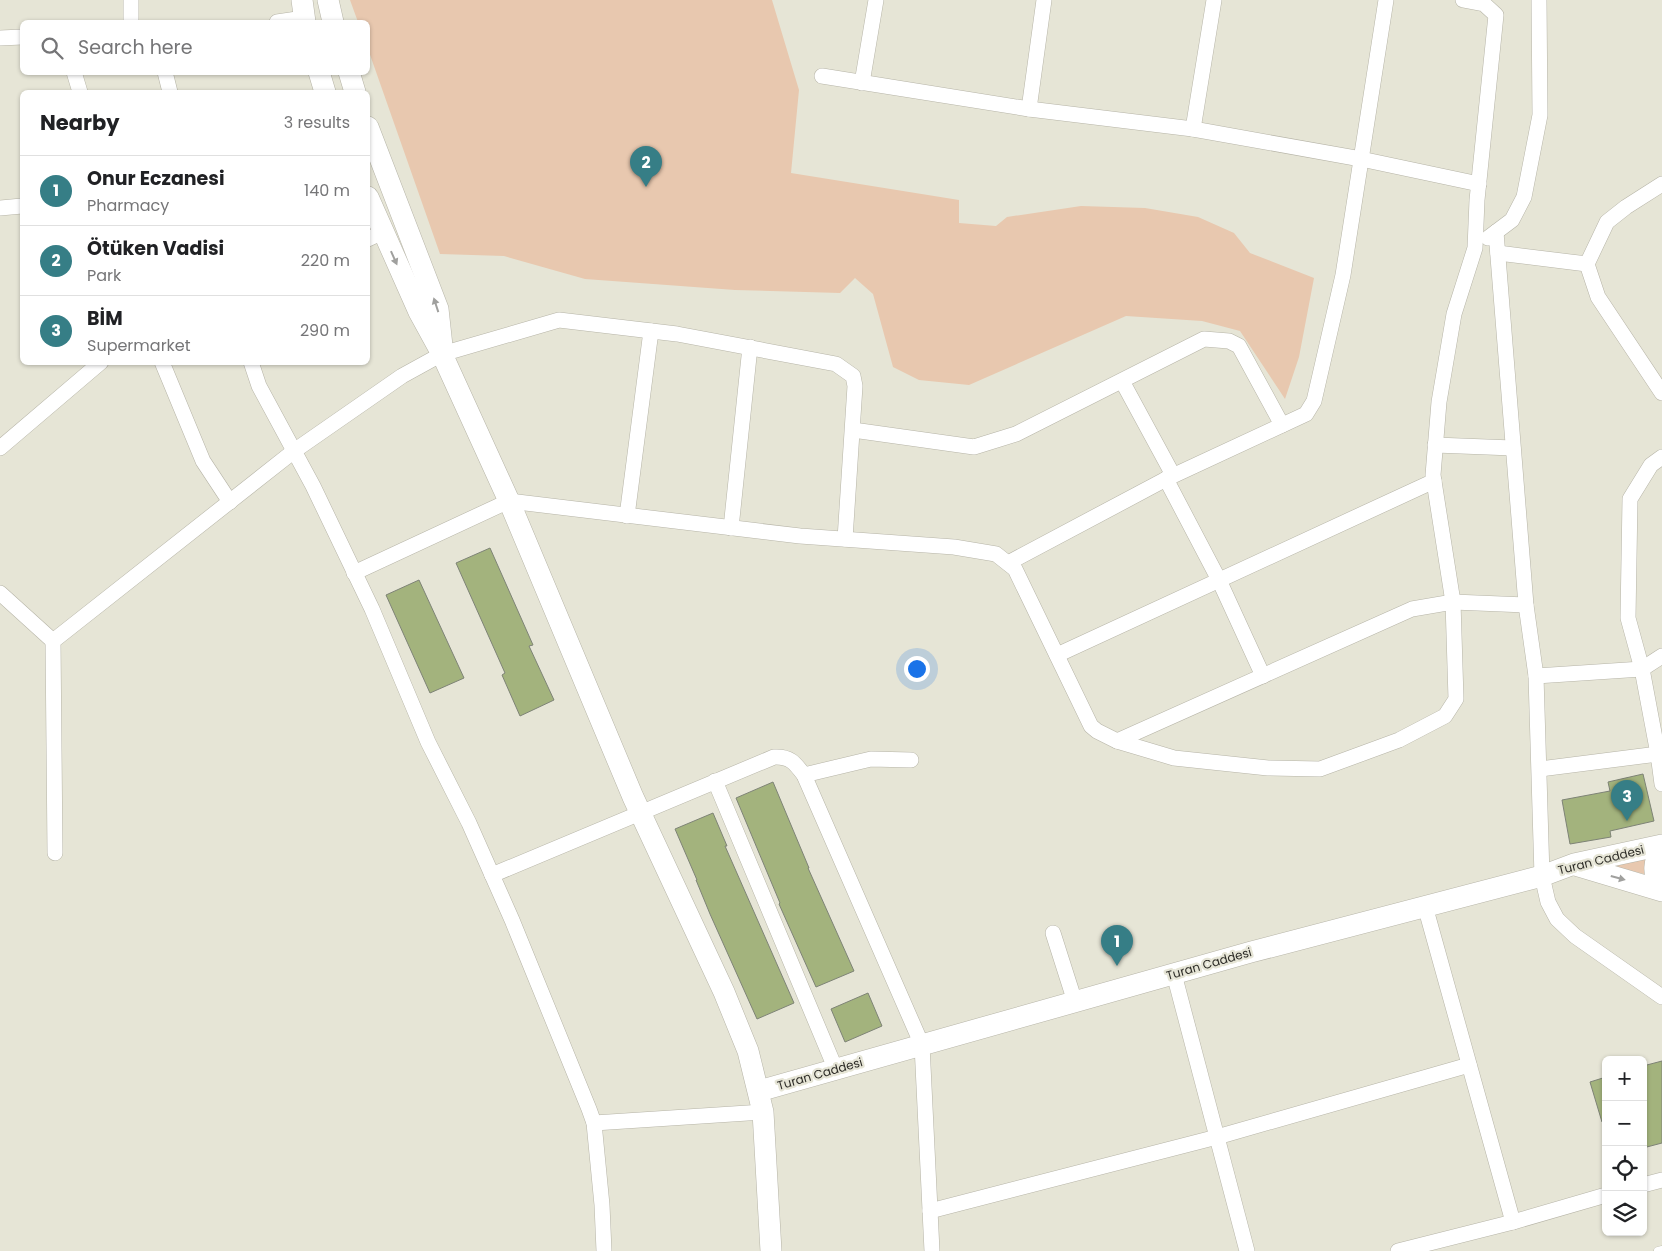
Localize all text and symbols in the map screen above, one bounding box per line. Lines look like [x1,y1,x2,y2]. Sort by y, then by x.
search box [20,20,370,75]
icon: search [38,34,66,62]
text: Search here [78,34,192,61]
text: Nearby [40,108,120,137]
text: 3 results [284,111,350,134]
pin: 2 [630,146,662,187]
text: Onur Eczanesi [87,165,225,192]
text: 1 [53,179,59,202]
text: 140 m [304,179,350,202]
text: Pharmacy [87,194,169,217]
text: Ötüken Vadisi [87,235,224,262]
text: 2 [51,249,61,272]
text: 220 m [301,249,350,272]
one-way arrow [391,251,399,265]
text: Park [87,264,121,287]
one-way arrow [432,298,439,313]
text: BİM [87,305,123,332]
text: 3 [51,319,61,342]
text: 290 m [300,319,350,342]
text: Supermarket [87,334,191,357]
your location [904,656,930,682]
pin: 3 [1611,780,1643,821]
street label: Turan Caddesi [1556,841,1646,878]
one-way arrow [1611,875,1626,883]
pin: 1 [1101,925,1133,966]
street label: Turan Caddesi [1164,943,1253,984]
street label: Turan Caddesi [775,1053,864,1094]
map controls [1602,1056,1647,1236]
button: + [1602,1056,1647,1101]
button: − [1602,1101,1647,1146]
button: locate [1602,1146,1647,1191]
button: layers [1602,1191,1647,1236]

